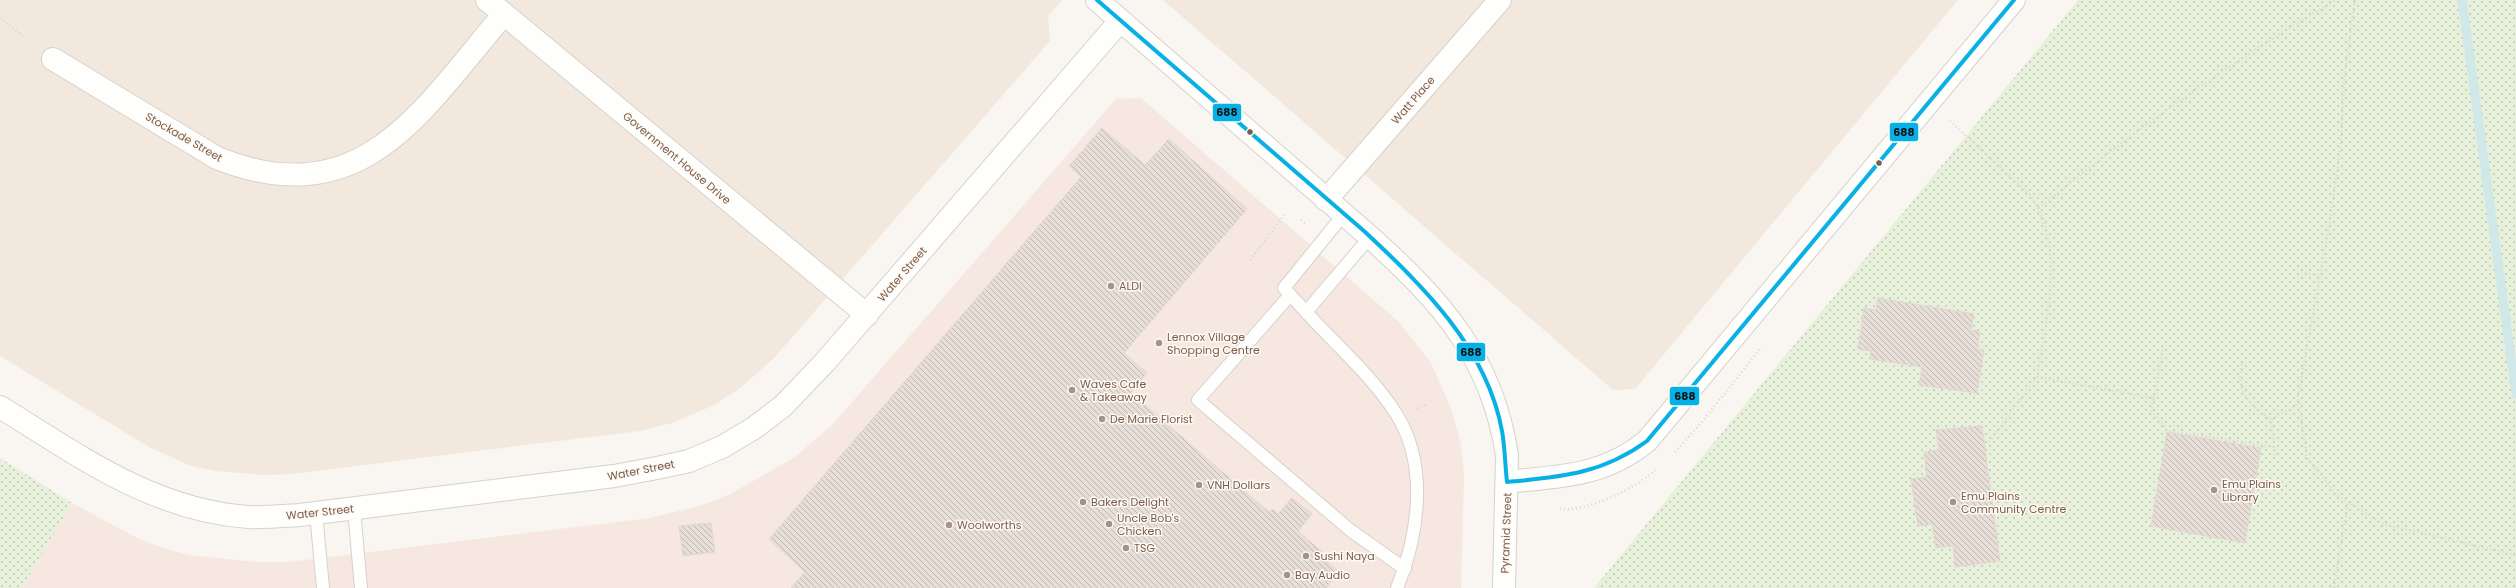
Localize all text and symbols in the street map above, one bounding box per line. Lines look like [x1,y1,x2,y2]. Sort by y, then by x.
street label: Watt Place [1388,72,1439,128]
line badge: 688 [1212,103,1242,122]
text: 688 [1216,104,1238,120]
street label: Stockade Street [142,108,226,166]
street label: Government House Drive [620,108,735,208]
line badge: 688 [1889,122,1919,142]
text: 688 [1893,124,1915,140]
unlabelled marker [1245,127,1255,137]
unlabelled marker [1874,158,1884,168]
street label: Water Street [874,243,930,305]
place label: ALDI [1119,278,1142,294]
marker: ALDI [1106,281,1116,291]
place label: Lennox Village Shopping Centre [1167,329,1260,358]
marker: Lennox Village Shopping Centre [1154,338,1164,348]
line badge: 688 [1456,342,1486,362]
text: 688 [1460,344,1482,360]
place label: Waves Cafe & Takeaway [1080,376,1148,405]
marker: Waves Cafe & Takeaway [1067,385,1077,395]
line badge: 688 [1669,386,1700,406]
text: 688 [1674,388,1696,404]
place label: De Marie Florist [1110,411,1193,427]
marker: De Marie Florist [1097,414,1107,424]
street label: Water Street [606,456,676,484]
place label: Emu Plains Library [2222,476,2281,505]
place label: VNH Dollars [1207,477,1270,493]
marker: VNH Dollars [1194,480,1204,490]
marker: Emu Plains Library [2209,485,2219,495]
place label: Emu Plains Community Centre [1961,488,2067,517]
street label: Pyramid Street [1497,492,1515,574]
place label: Bakers Delight [1091,494,1169,510]
marker: Bakers Delight [1078,497,1088,507]
marker: Emu Plains Community Centre [1948,497,1958,507]
street label: Water Street [285,500,355,524]
place label: Uncle Bob's Chicken [1117,510,1180,539]
place label: Woolworths [957,517,1022,533]
marker: Uncle Bob's Chicken [1104,519,1114,529]
marker: Woolworths [944,520,954,530]
place label: TSG [1134,540,1155,556]
marker: TSG [1121,543,1131,553]
place label: Sushi Naya [1314,548,1375,564]
marker: Sushi Naya [1301,551,1311,561]
place label: Bay Audio [1295,567,1350,583]
marker: Bay Audio [1282,570,1292,580]

